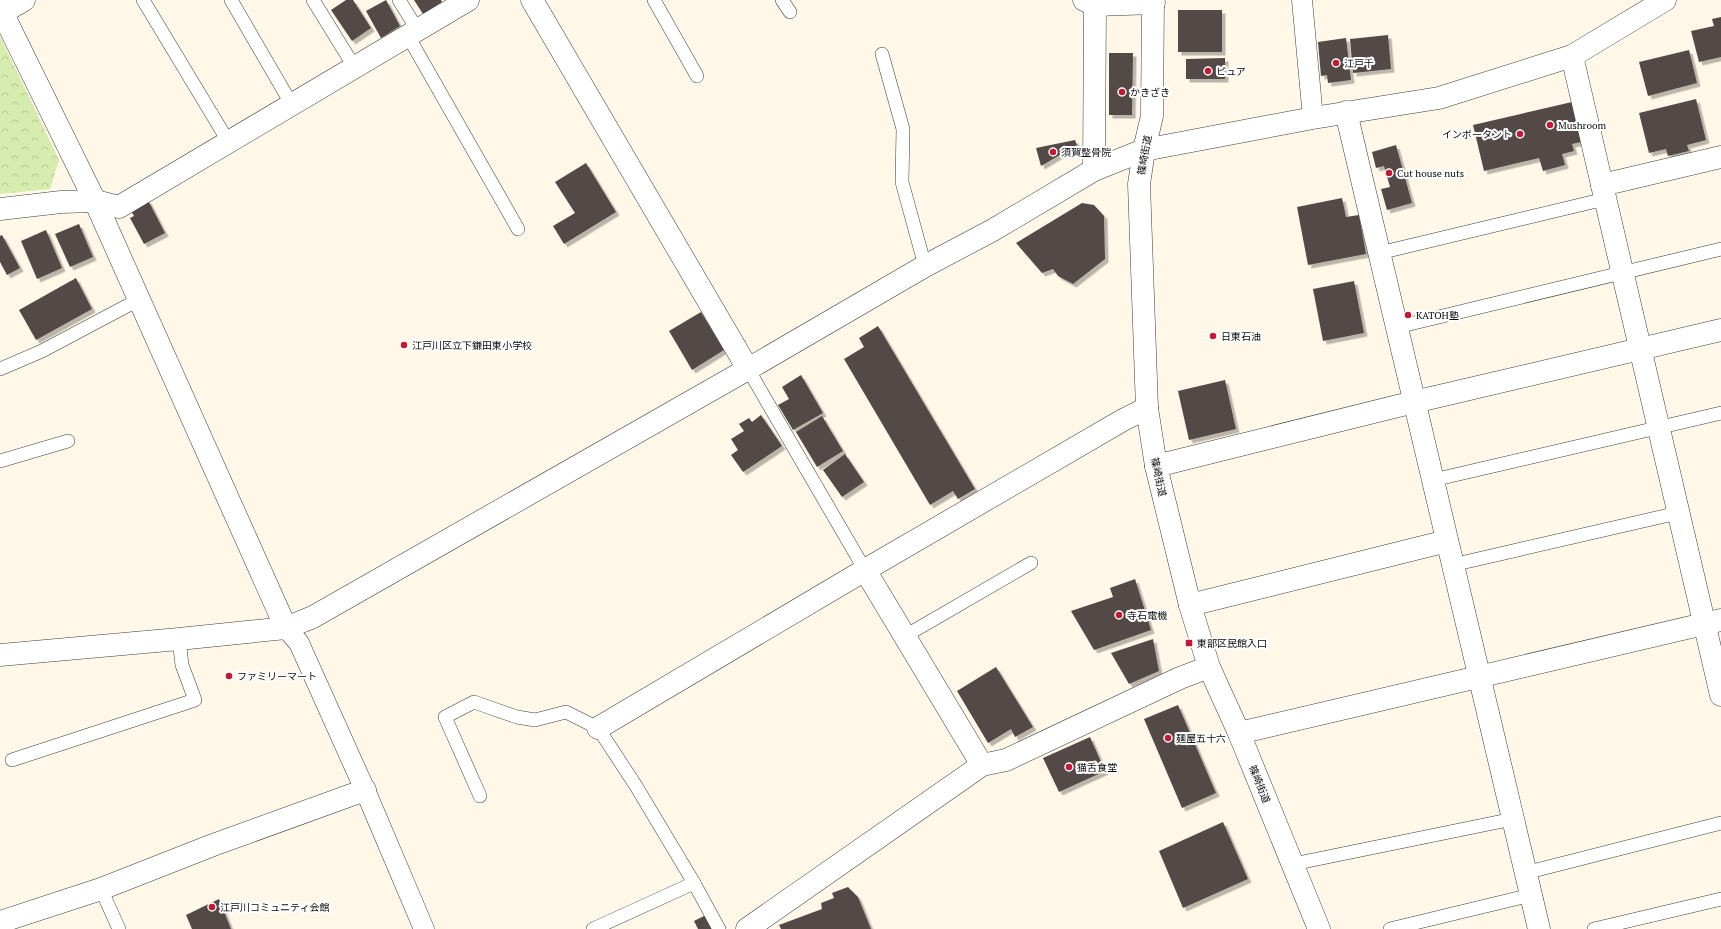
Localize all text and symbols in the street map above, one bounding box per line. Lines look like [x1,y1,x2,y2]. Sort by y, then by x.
place label: 江戸千 [1344,57,1374,70]
marker: 江戸千 [1331,58,1341,68]
place label: ピュア [1216,65,1246,78]
marker: ピュア [1203,66,1213,76]
place label: かきざき [1130,86,1170,99]
marker: かきざき [1117,87,1127,97]
place label: Mushroom [1558,119,1607,132]
marker: Mushroom [1545,120,1555,130]
place label: インポータント [1442,128,1512,141]
marker: インポータント [1515,129,1525,139]
street label: 篠崎街道 [1135,134,1154,176]
place label: 須賀整骨院 [1061,146,1111,159]
marker: 須賀整骨院 [1048,147,1058,157]
place label: Cut house nuts [1397,167,1464,180]
marker: Cut house nuts [1384,168,1394,178]
place label: KATOH塾 [1416,309,1459,322]
marker: KATOH塾 [1403,310,1413,320]
place label: 日東石油 [1221,330,1261,343]
marker: 日東石油 [1208,331,1218,341]
place label: 江戸川区立下鎌田東小学校 [412,339,532,352]
marker: 江戸川区立下鎌田東小学校 [399,340,409,350]
street label: 篠崎街道 [1148,456,1169,498]
place label: 寺石電機 [1127,609,1167,622]
marker: 寺石電機 [1114,610,1124,620]
place label: 東部区民館入口 [1197,637,1267,650]
marker: 東部区民館入口 [1184,638,1194,648]
place label: ファミリーマート [237,670,317,683]
marker: ファミリーマート [224,671,234,681]
place label: 麺屋五十六 [1176,732,1226,745]
marker: 麺屋五十六 [1163,733,1173,743]
place label: 猫舌食堂 [1077,761,1117,774]
marker: 猫舌食堂 [1064,762,1074,772]
street label: 篠崎街道 [1246,763,1273,805]
place label: 江戸川コミュニティ会館 [220,901,329,914]
marker: 江戸川コミュニティ会館 [207,902,217,912]

